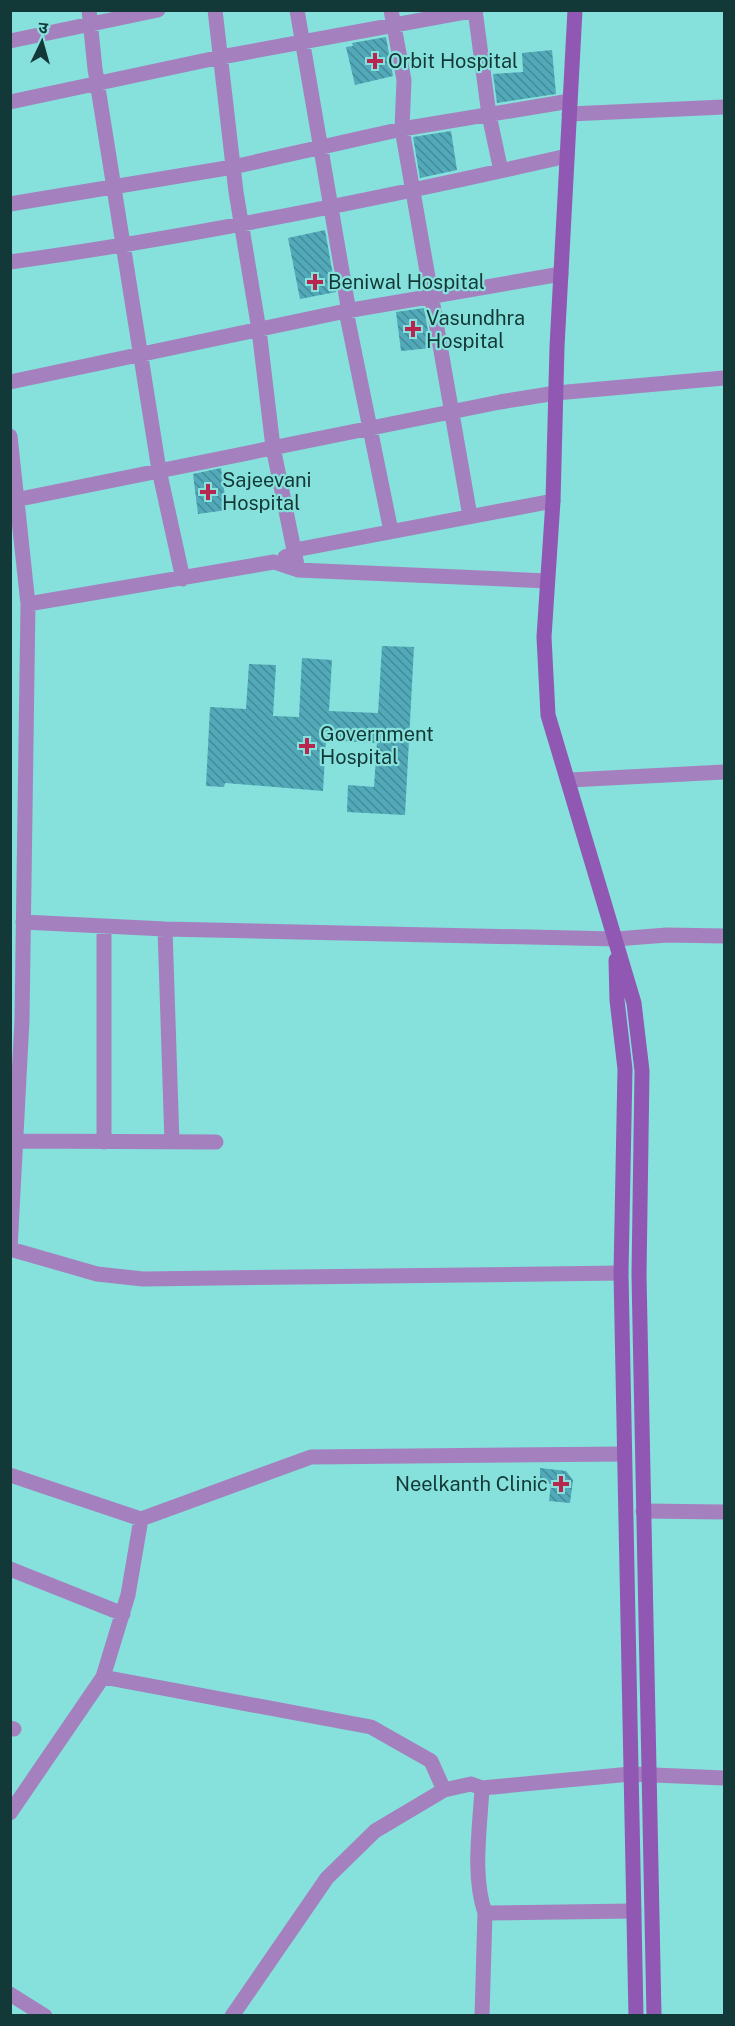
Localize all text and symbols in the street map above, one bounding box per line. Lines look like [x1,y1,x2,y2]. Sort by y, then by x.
north arrow [12,12,72,72]
text: उ [38,18,49,37]
place label: Orbit Hospital [388,49,518,73]
marker: Orbit Hospital [366,52,384,70]
place label: Beniwal Hospital [328,270,485,294]
marker: Beniwal Hospital [306,273,324,291]
place label: Vasundhra Hospital [426,306,525,353]
marker: Vasundhra Hospital [404,320,422,338]
place label: Sajeevani Hospital [222,468,312,515]
marker: Sajeevani Hospital [199,483,217,501]
place label: Government Hospital [320,722,434,769]
marker: Government Hospital [298,737,316,755]
place label: Neelkanth Clinic [395,1472,548,1496]
marker: Neelkanth Clinic [552,1475,570,1493]

